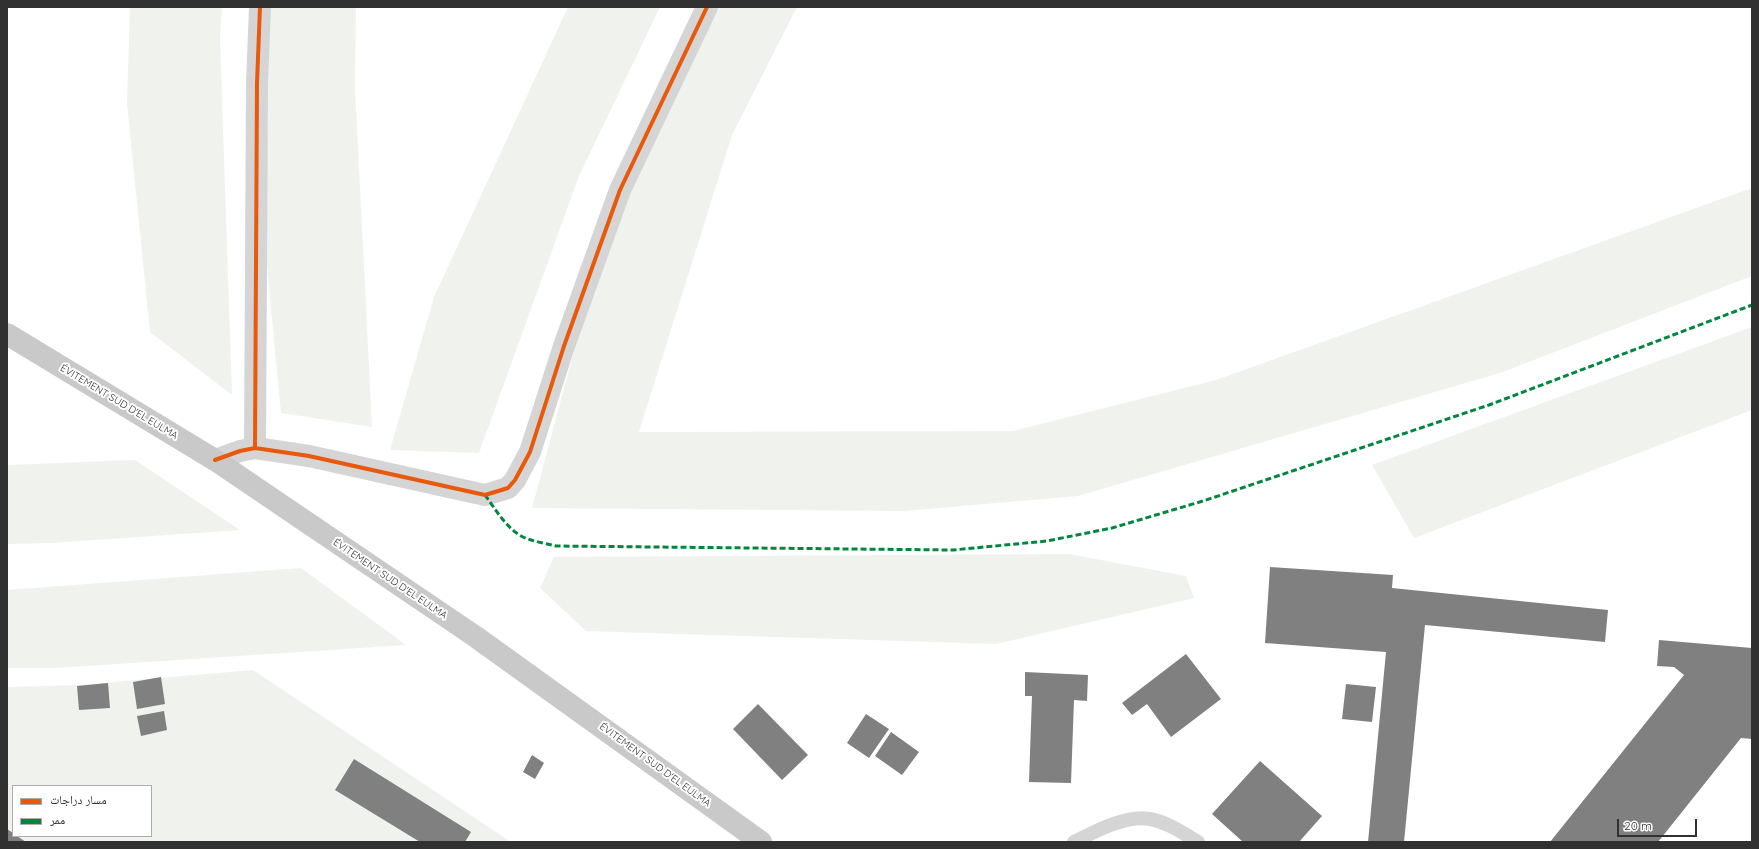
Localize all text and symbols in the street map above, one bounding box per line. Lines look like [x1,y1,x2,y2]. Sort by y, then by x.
street label: ÉVITEMENT SUD D'EL EULMA [58,362,180,442]
street label: ÉVITEMENT SUD D'EL EULMA [331,536,449,622]
street label: ÉVITEMENT SUD D'EL EULMA [597,720,713,810]
legend [12,785,152,837]
text: مسار دراجات [50,792,107,807]
scale bar [1619,811,1699,837]
text: ممر [50,812,65,827]
text: 20 m [1624,818,1652,833]

